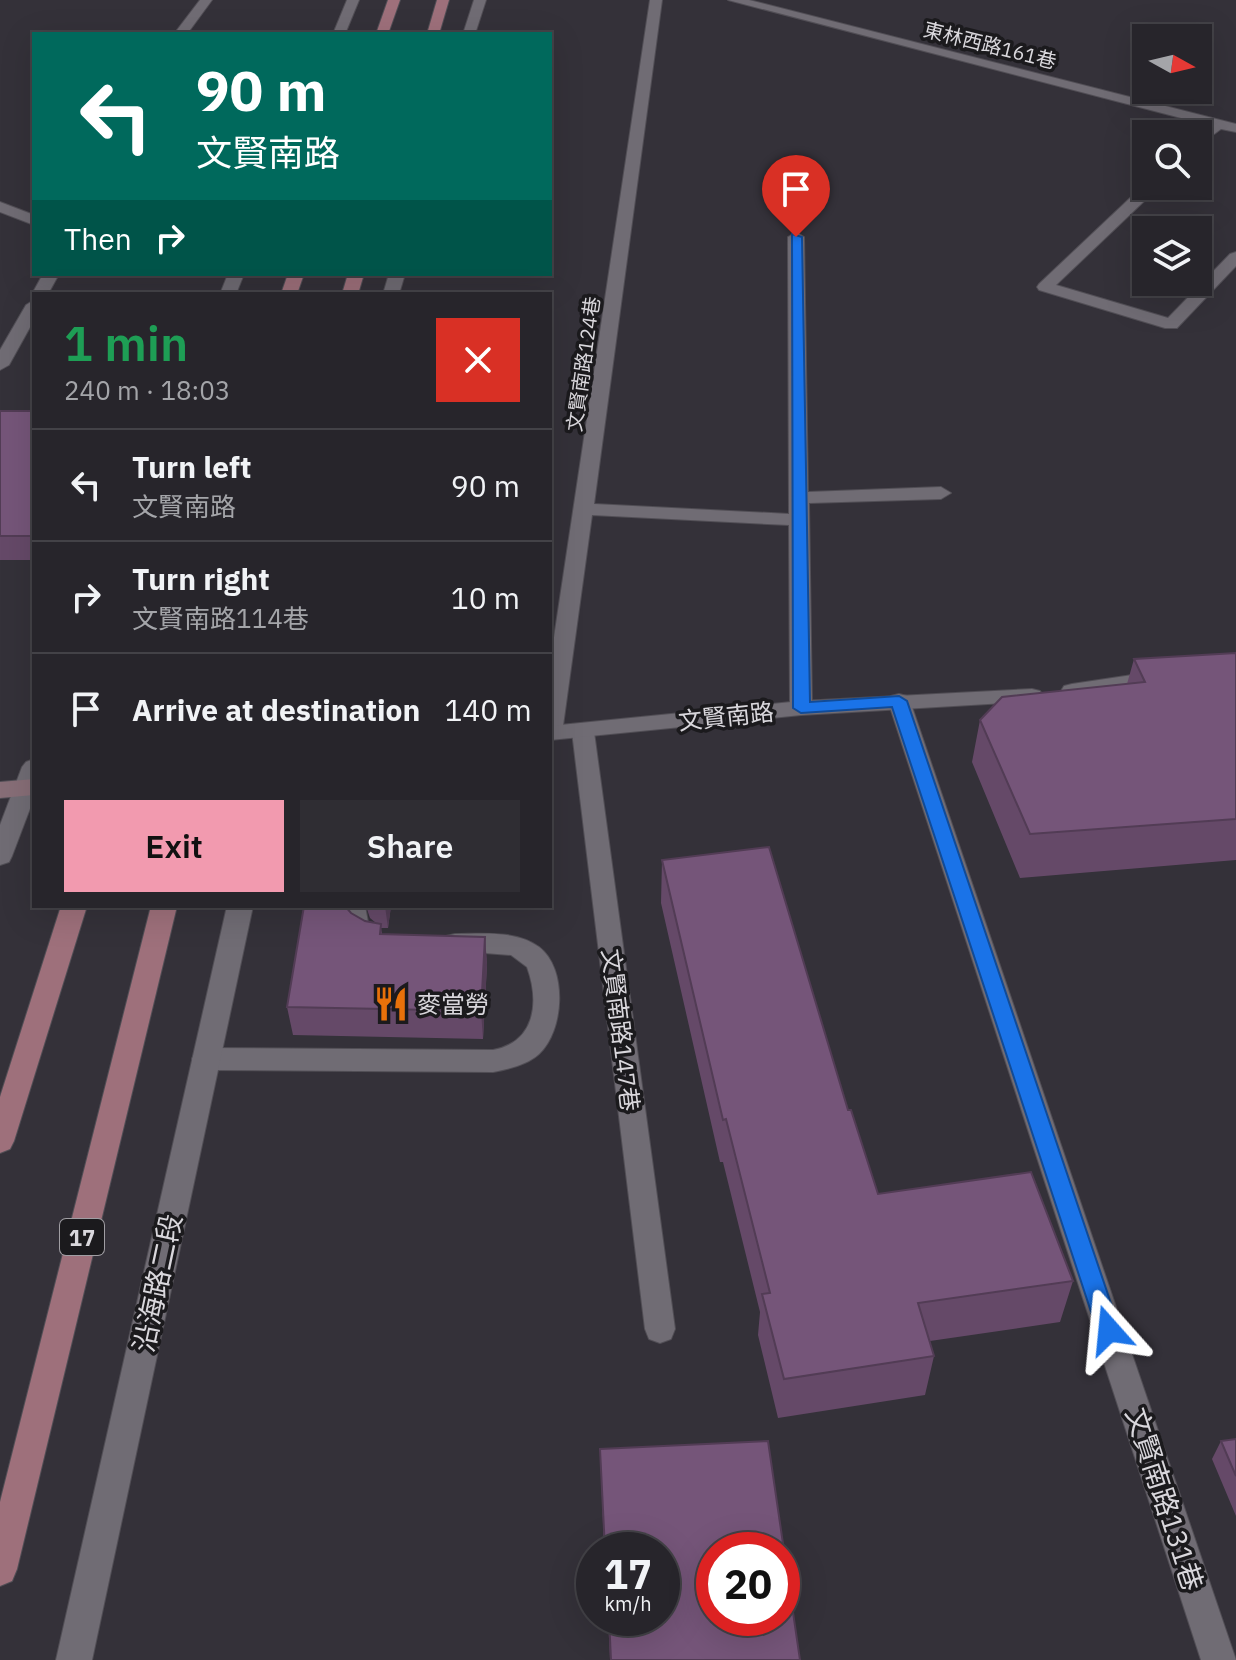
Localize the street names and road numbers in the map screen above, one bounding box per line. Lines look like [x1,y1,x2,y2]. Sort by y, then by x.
street label: 東林西路161巷 [921,15,1059,75]
street label: 文賢南路124巷 [560,295,606,433]
street label: 文賢南路 [677,695,775,737]
street label: 文賢南路147巷 [595,947,647,1113]
street label: 沿海路二段 [124,1211,190,1355]
road number: 17 [60,1219,104,1255]
street label: 文賢南路131巷 [1118,1403,1212,1595]

